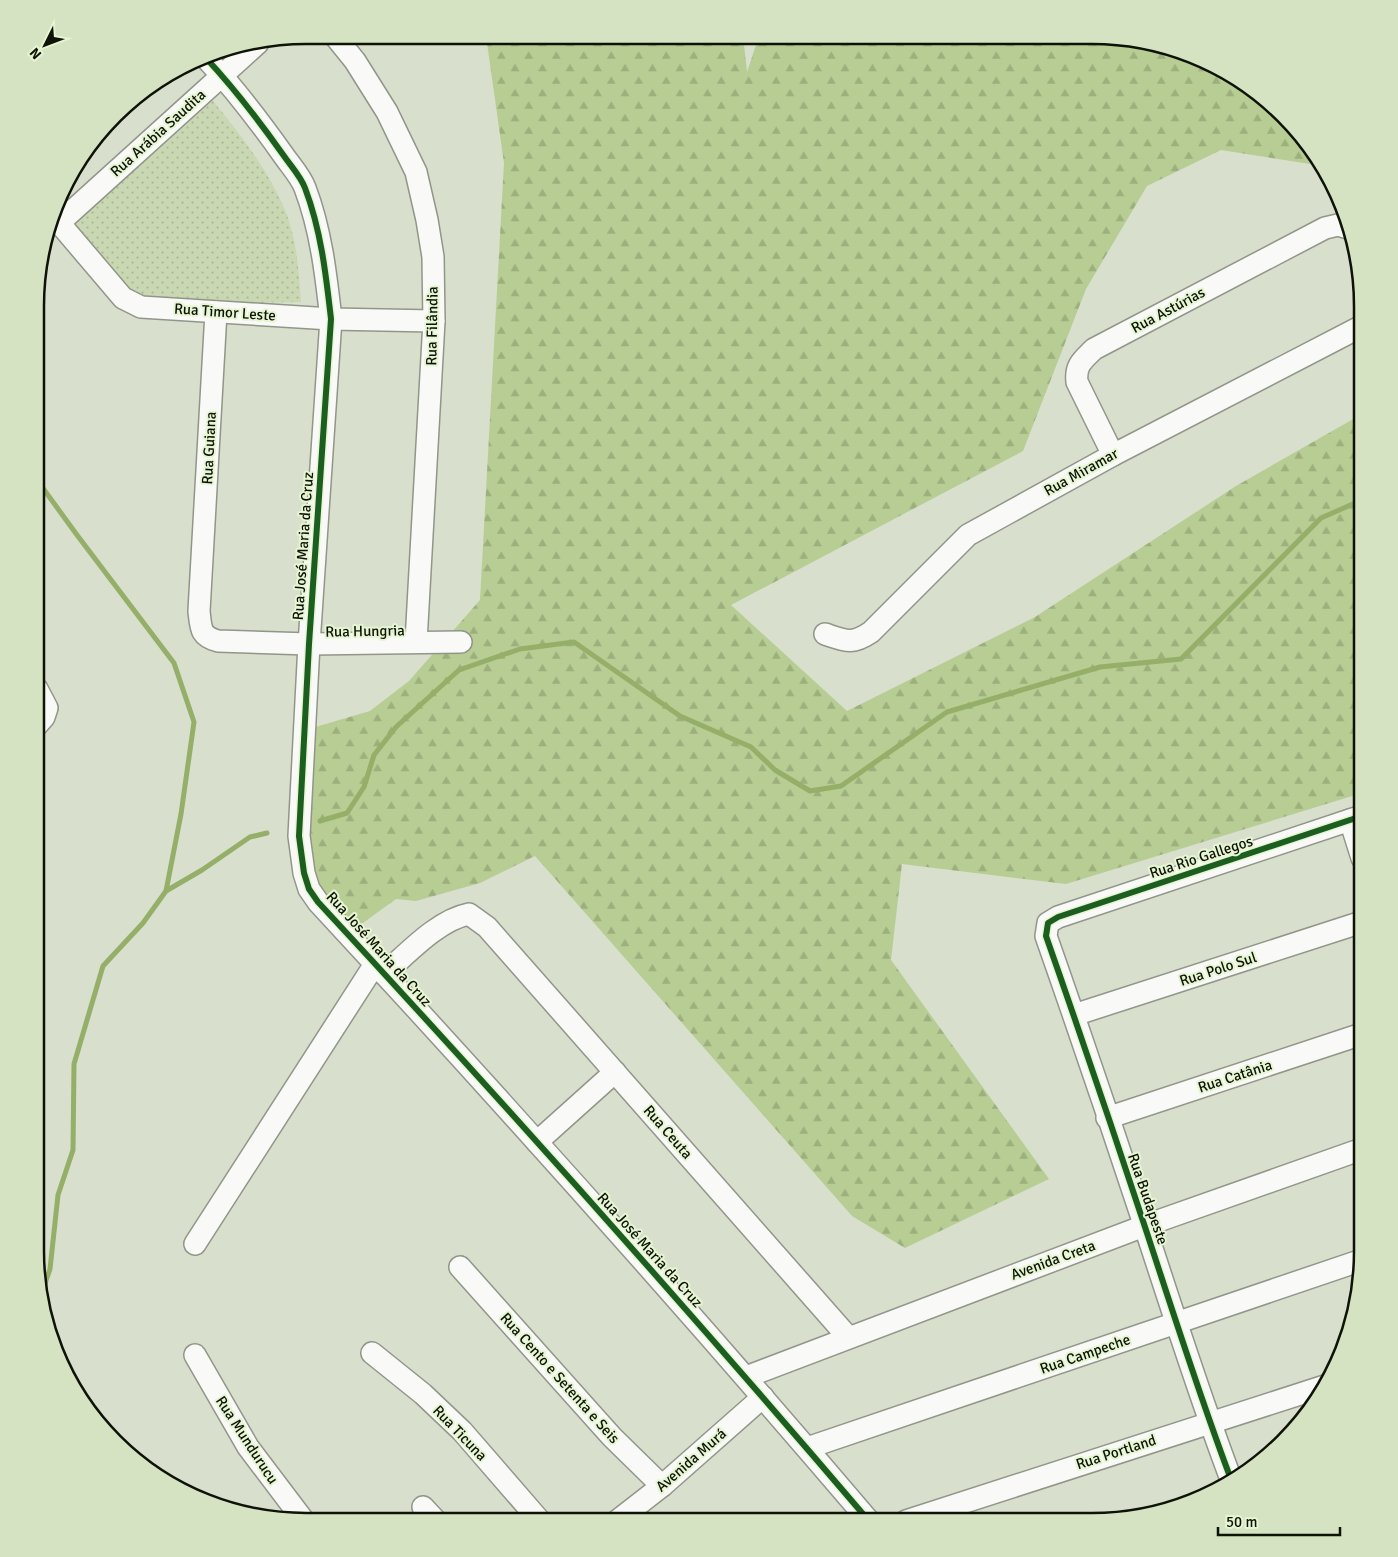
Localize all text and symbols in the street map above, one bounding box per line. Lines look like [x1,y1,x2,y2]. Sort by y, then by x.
north arrow [20,20,70,70]
text: N [26,44,45,63]
street label: Rua Arábia Saudita [107,86,209,180]
street label: Rua Astúrias [1128,283,1208,337]
street label: Rua Filândia [422,286,442,366]
street label: Rua Timor Leste [174,299,276,325]
street label: Rua Guiana [198,411,220,485]
street label: Rua Miramar [1041,444,1122,500]
street label: Rua José Maria da Cruz [289,471,317,621]
street label: Rua Hungria [325,621,405,641]
street label: Rua Rio Gallegos [1147,832,1255,882]
street label: Rua José Maria da Cruz [323,888,436,1010]
street label: Rua Polo Sul [1177,948,1259,990]
street label: Rua Catânia [1196,1056,1274,1096]
street label: Rua Ceuta [640,1101,696,1163]
street label: Rua Budapeste [1124,1151,1172,1247]
street label: Rua José Maria da Cruz [594,1189,707,1311]
street label: Avenida Creta [1008,1236,1098,1284]
street label: Rua Cento e Setenta e Seis [497,1309,624,1447]
street label: Rua Campeche [1037,1330,1133,1378]
street label: Rua Mundurucu [212,1393,282,1487]
street label: Rua Ticuna [429,1401,491,1465]
street label: Avenida Murá [652,1425,730,1495]
street label: Rua Portland [1074,1431,1158,1473]
scale bar [1218,1504,1340,1536]
text: 50 m [1226,1513,1257,1531]

